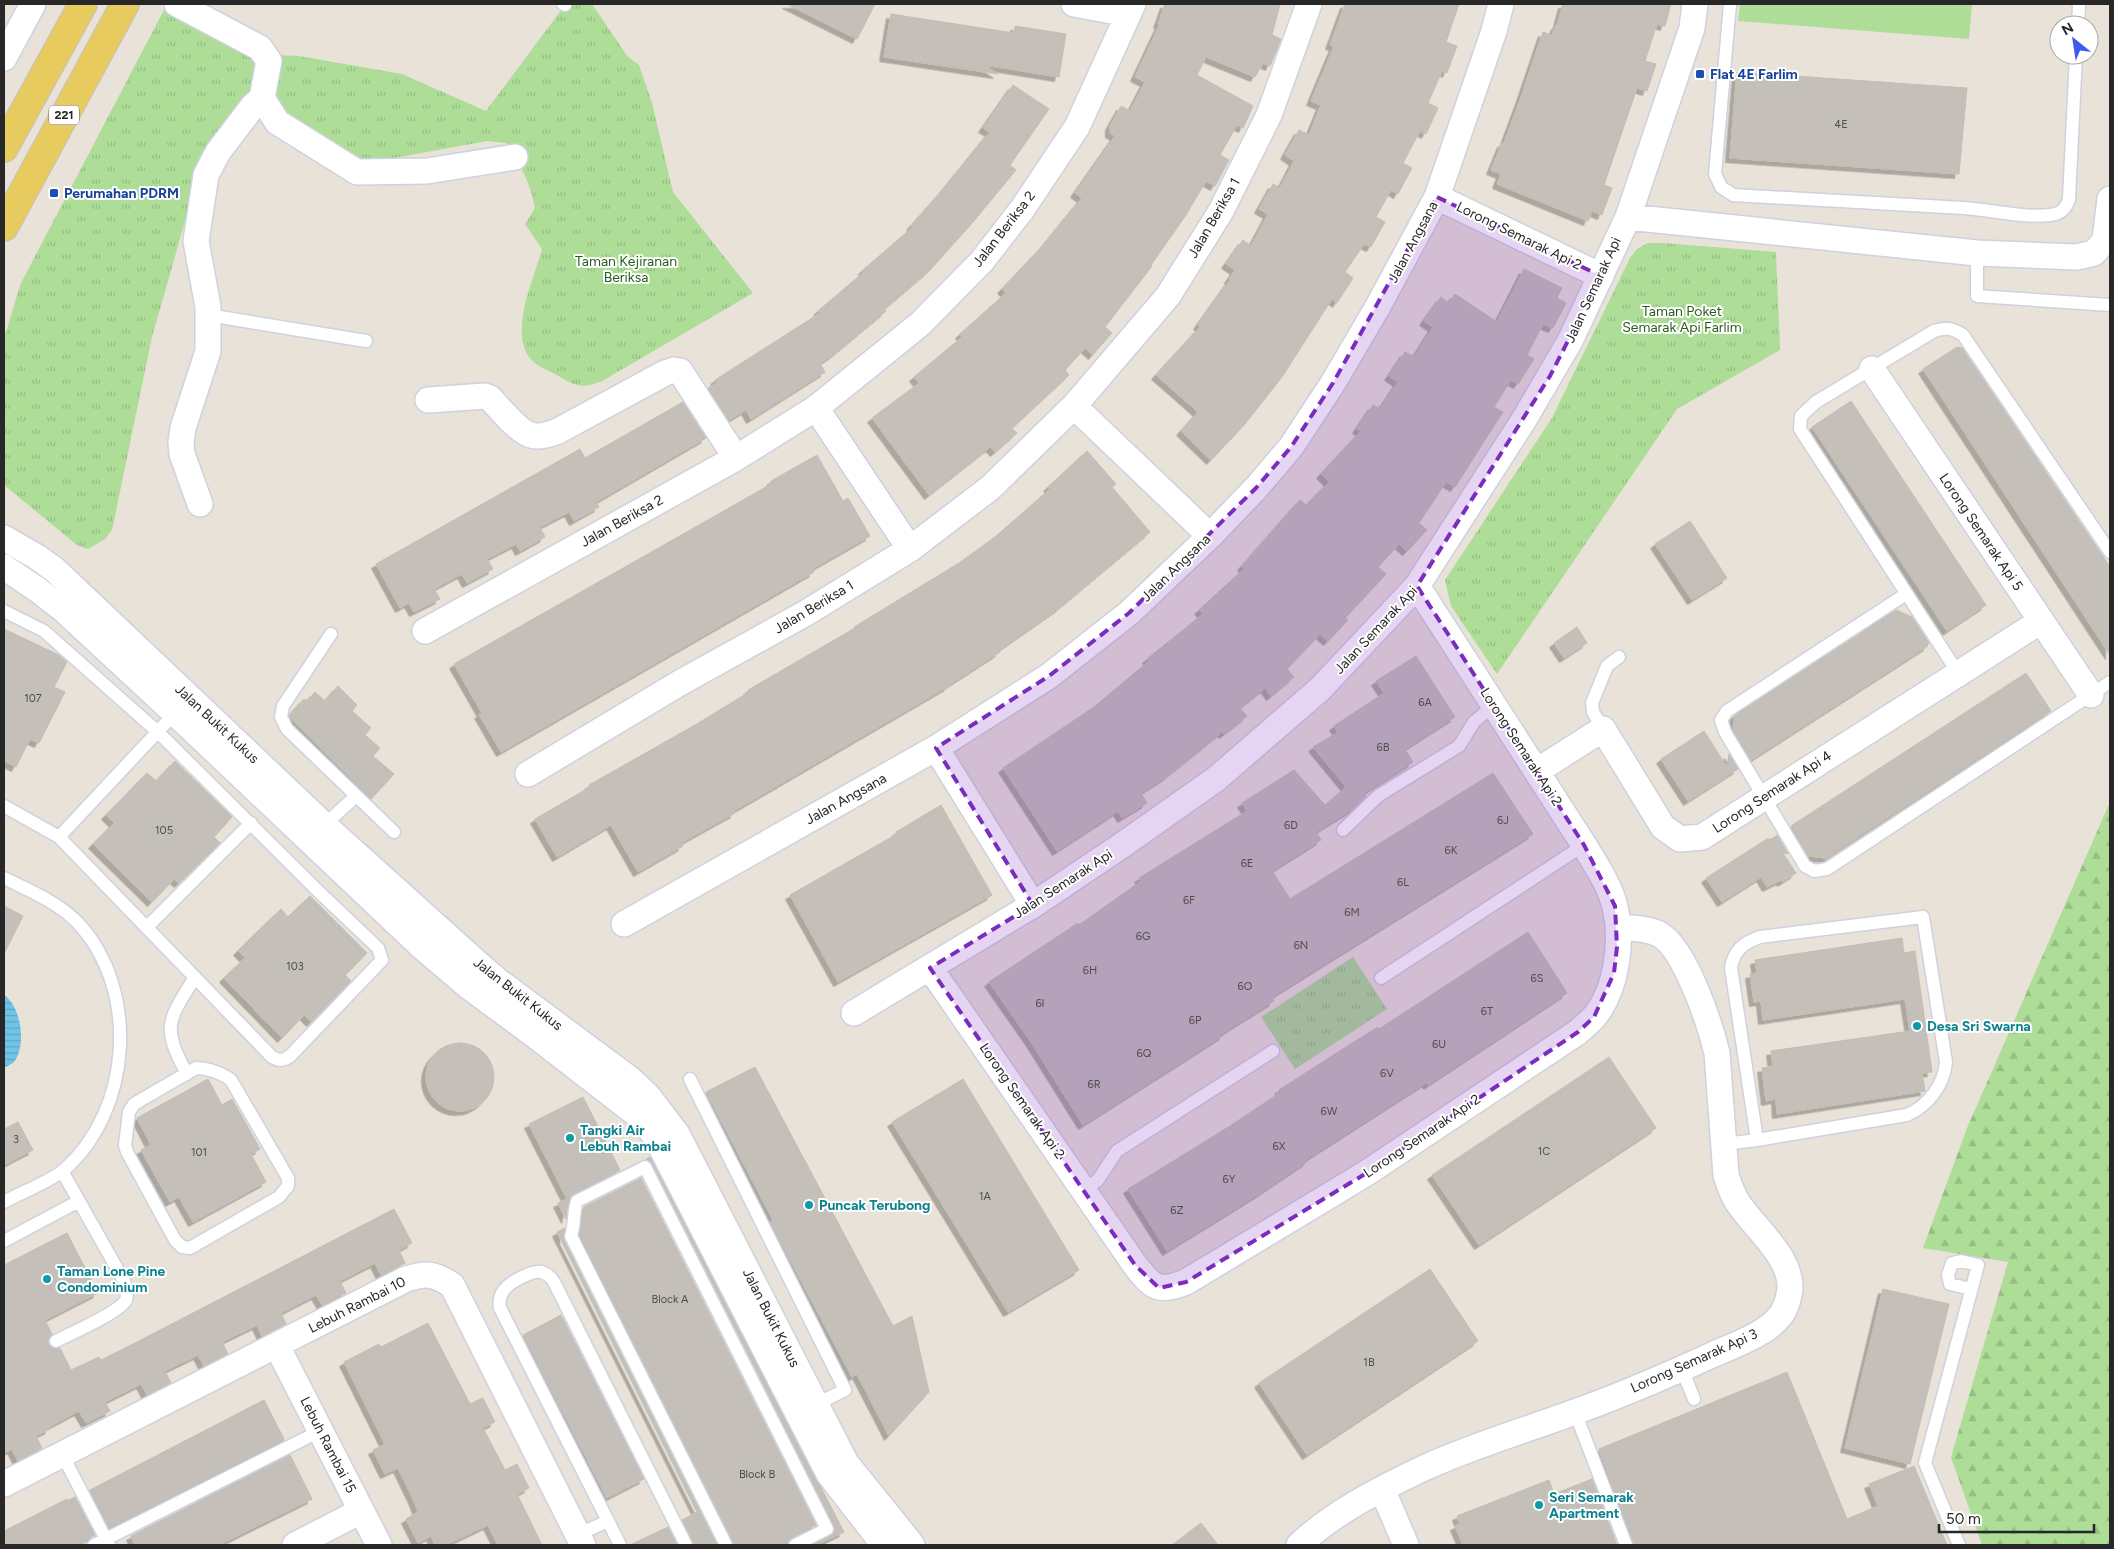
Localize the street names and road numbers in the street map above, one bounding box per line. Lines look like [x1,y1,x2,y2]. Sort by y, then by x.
road number: 221 [49,106,79,124]
street label: Jalan Beriksa 1 [1184,175,1244,261]
street label: Jalan Beriksa 2 [969,188,1039,270]
street label: Jalan Angsana [1384,198,1442,286]
street label: Lorong Semarak Api 2 [1454,198,1584,274]
street label: Jalan Semarak Api [1561,235,1625,345]
street label: Lorong Semarak Api 5 [1935,470,2027,594]
street label: Jalan Beriksa 2 [578,491,666,551]
street label: Jalan Angsana [1138,531,1214,605]
street label: Jalan Beriksa 1 [771,577,857,637]
street label: Jalan Semarak Api [1331,582,1421,678]
street label: Jalan Bukit Kukus [172,681,262,767]
street label: Lorong Semarak Api 2 [1476,685,1566,809]
street label: Lorong Semarak Api 4 [1709,747,1835,837]
street label: Jalan Angsana [803,770,889,828]
street label: Jalan Semarak Api [1010,846,1116,922]
street label: Jalan Bukit Kukus [470,954,566,1034]
street label: Lorong Semarak Api 2 [976,1040,1068,1162]
street label: Lorong Semarak Api 2 [1360,1091,1484,1181]
street label: Jalan Bukit Kukus [739,1266,803,1370]
street label: Lebuh Rambai 10 [306,1273,408,1337]
street label: Lorong Semarak Api 3 [1628,1325,1760,1397]
street label: Lebuh Rambai 15 [296,1394,360,1496]

